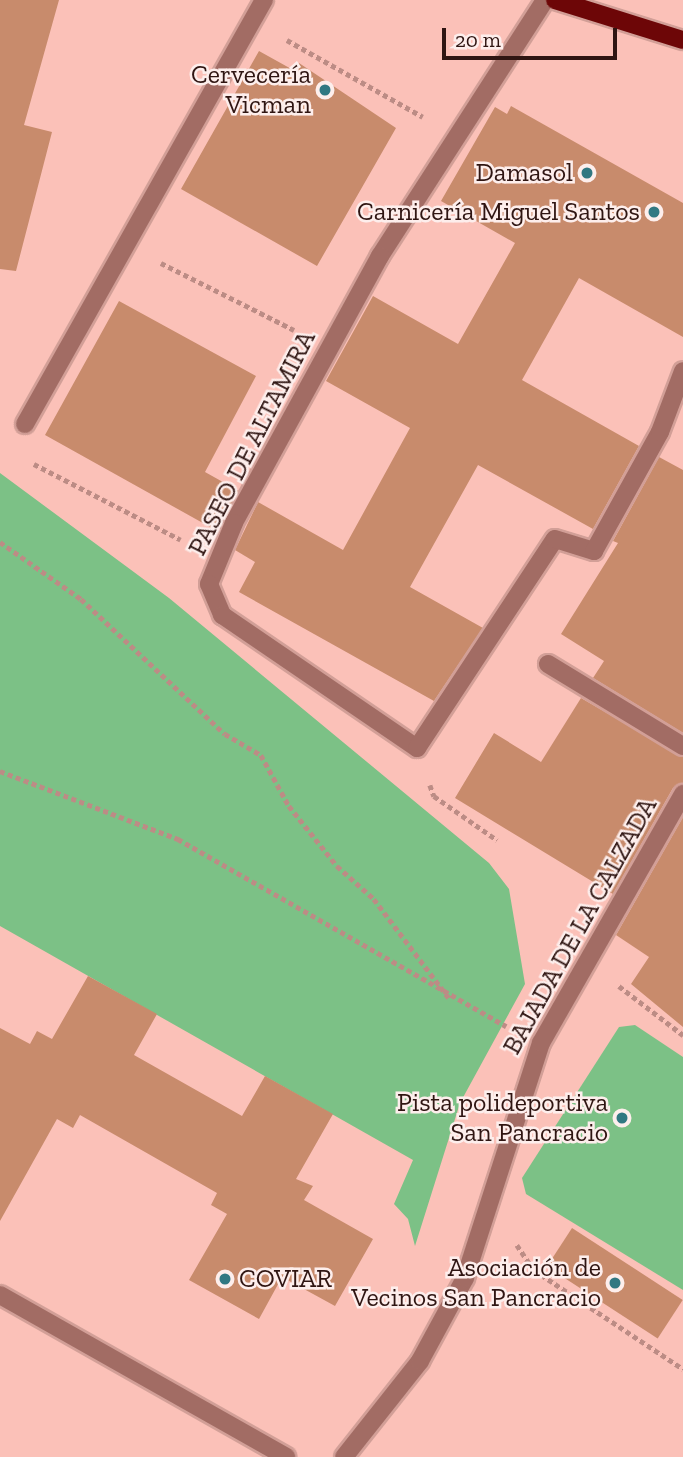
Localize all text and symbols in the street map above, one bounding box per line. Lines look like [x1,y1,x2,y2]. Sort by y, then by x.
scale bar [445,14,620,58]
text: 20 m [455,27,501,52]
place label: Cervecería Vicman [191,59,311,120]
marker: Cervecería Vicman [317,82,333,98]
place label: Damasol [476,157,573,189]
marker: Damasol [579,165,595,181]
place label: Carnicería Miguel Santos [357,196,640,228]
marker: Carnicería Miguel Santos [646,204,662,220]
street label: PASEO DE ALTAMIRA [182,325,322,561]
street label: BAJADA DE LA CALZADA [496,791,664,1061]
place label: Pista polideportiva San Pancracio [397,1087,608,1148]
marker: Pista polideportiva San Pancracio [614,1110,630,1126]
place label: Asociación de Vecinos San Pancracio [351,1252,601,1314]
place label: COVIAR [239,1263,332,1295]
marker: COVIAR [217,1271,233,1287]
marker: Asociación de Vecinos San Pancracio [607,1275,623,1291]

